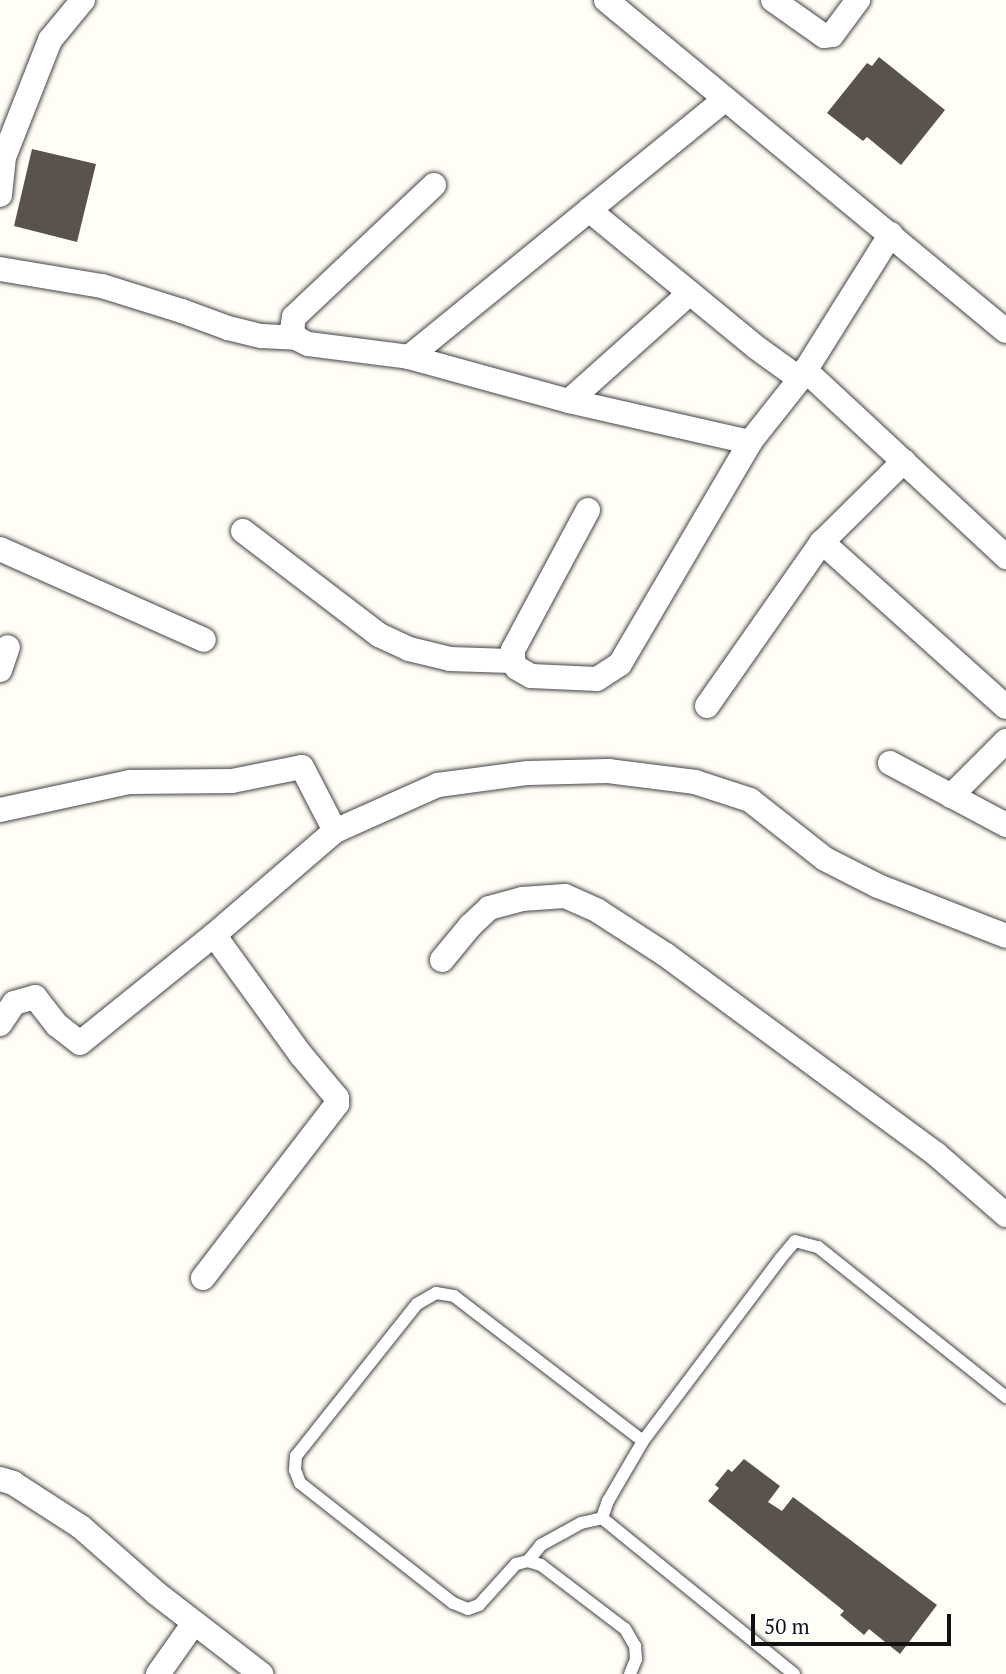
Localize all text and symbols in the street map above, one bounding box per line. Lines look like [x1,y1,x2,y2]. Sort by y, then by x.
scale bar [754,1600,954,1644]
text: 50 m [764,1612,810,1640]

